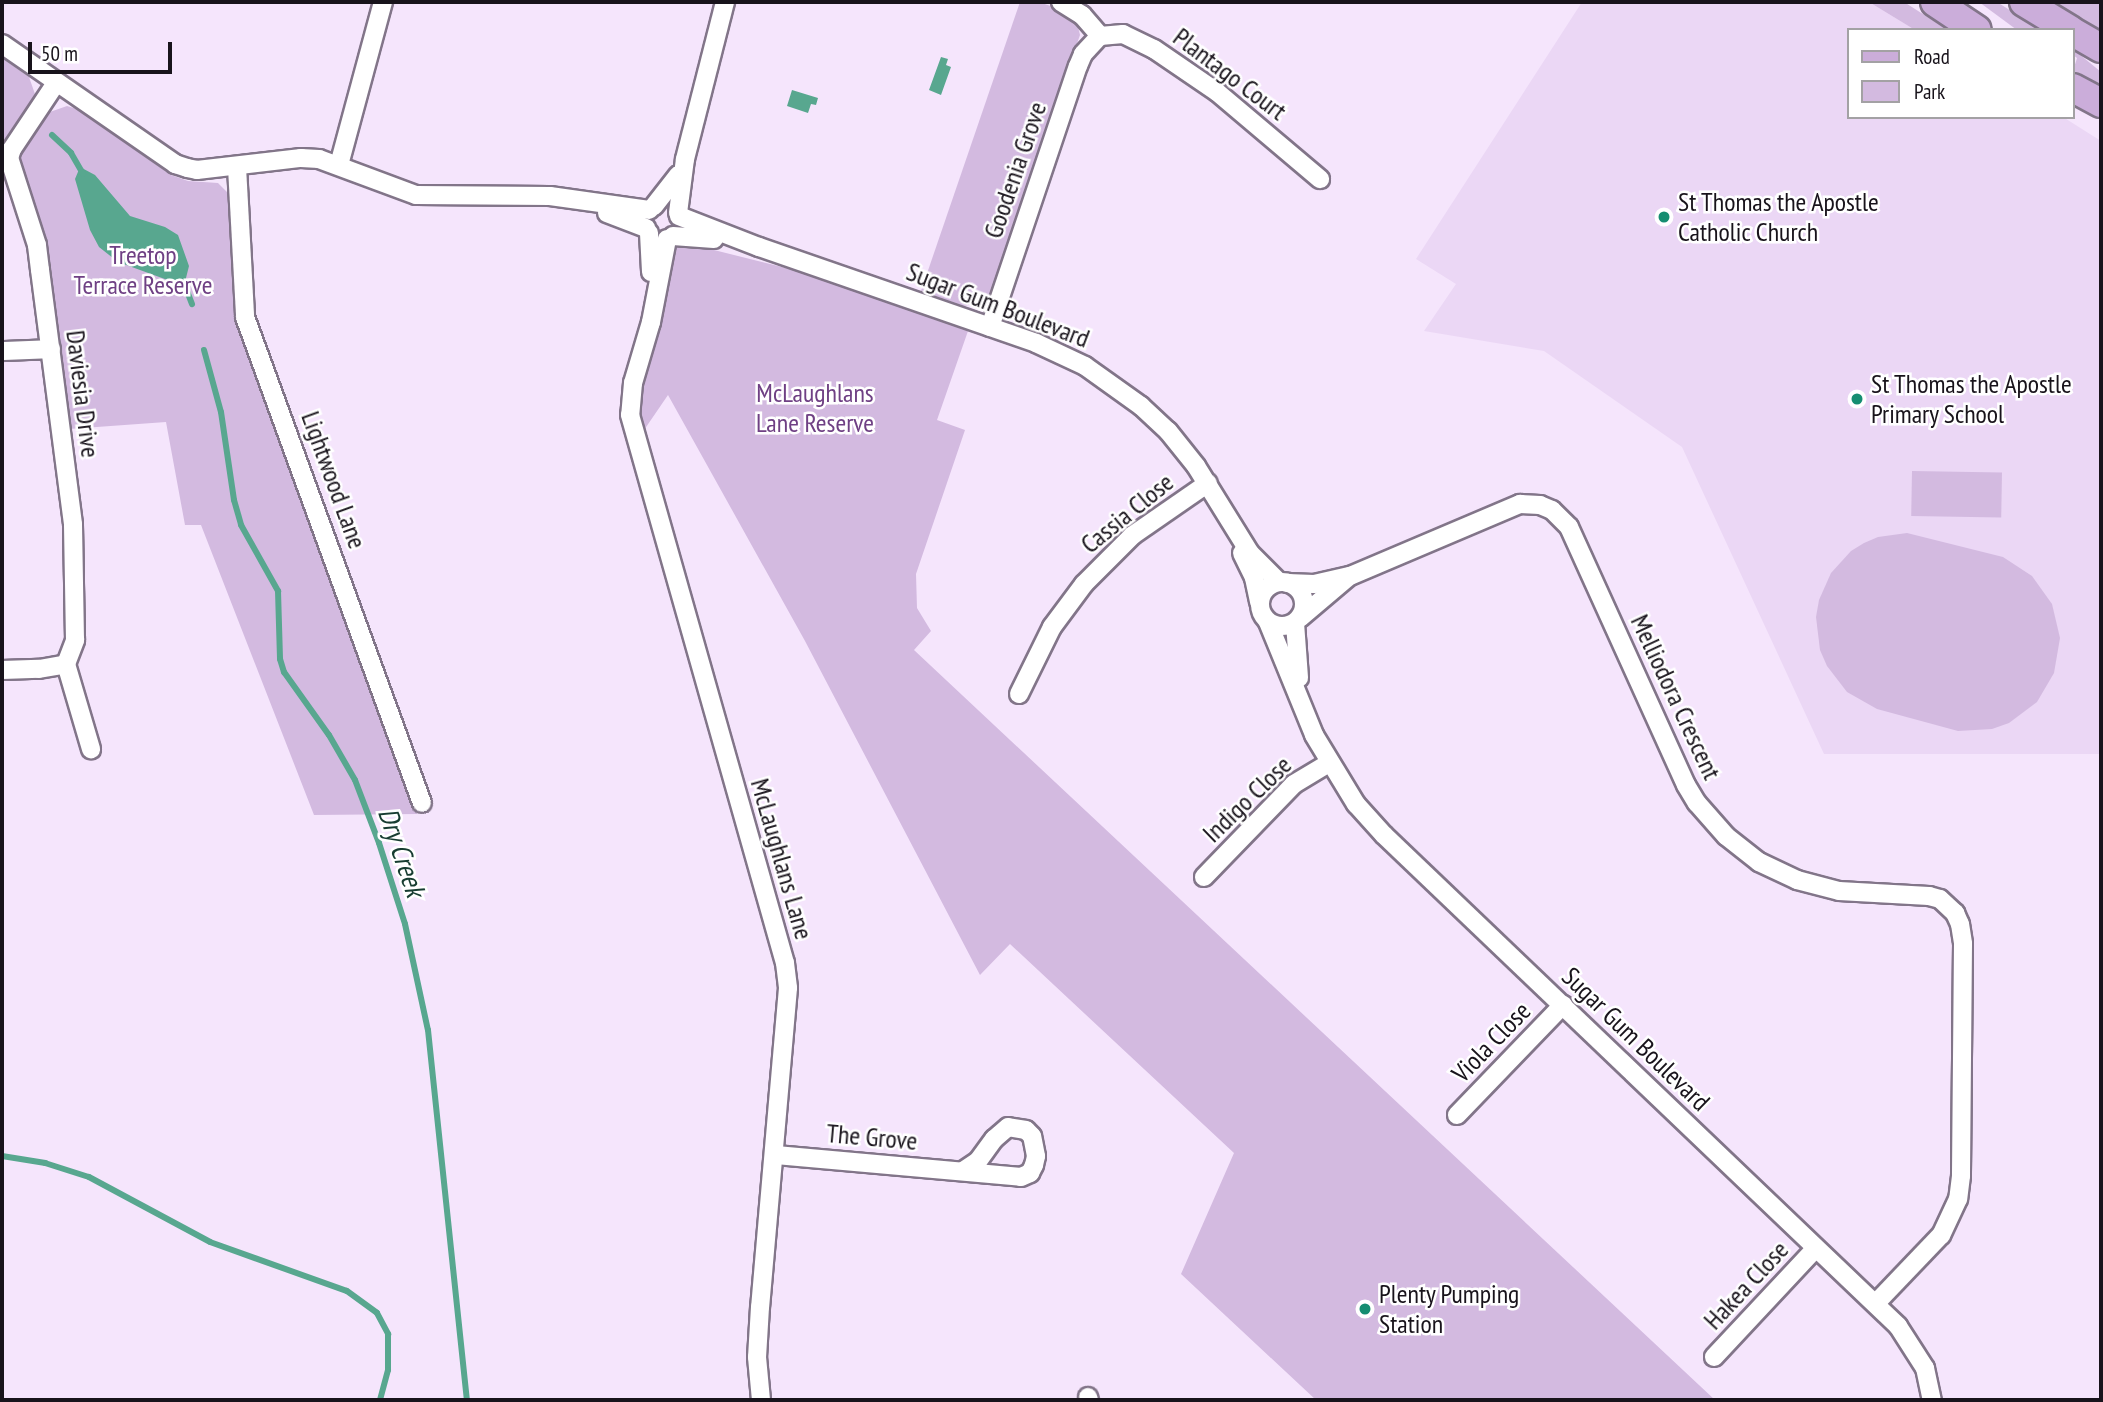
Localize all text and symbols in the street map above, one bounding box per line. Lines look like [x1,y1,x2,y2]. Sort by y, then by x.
street label: Plantago Court [1167,21,1293,127]
scale bar [32,28,175,72]
legend [1848,28,2075,119]
text: 50 m [41,40,78,67]
text: Road [1914,43,1950,70]
text: Park [1914,78,1945,105]
street label: Goodenia Grove [977,98,1053,242]
place label: St Thomas the Apostle Catholic Church [1678,186,1880,248]
marker: St Thomas the Apostle Catholic Church [1656,209,1672,225]
park label: Treetop Terrace Reserve [73,239,213,300]
street label: Sugar Gum Boulevard [902,256,1094,354]
street label: Daviesia Drive [60,329,106,459]
place label: St Thomas the Apostle Primary School [1871,368,2073,430]
park label: McLaughlans Lane Reserve [756,377,874,438]
marker: St Thomas the Apostle Primary School [1849,391,1865,407]
street label: Lightwood Lane [295,407,373,553]
street label: Cassia Close [1075,466,1179,560]
street label: Melliodora Crescent [1624,610,1728,784]
street label: Indigo Close [1196,749,1298,849]
street label: McLaughlans Lane [744,775,820,943]
water label: Dry Creek [371,803,433,901]
street label: Sugar Gum Boulevard [1556,961,1716,1117]
street label: Viola Close [1445,995,1537,1089]
street label: The Grove [825,1117,919,1157]
street label: Hakea Close [1697,1234,1795,1336]
place label: Plenty Pumping Station [1379,1278,1520,1340]
marker: Plenty Pumping Station [1357,1301,1373,1317]

